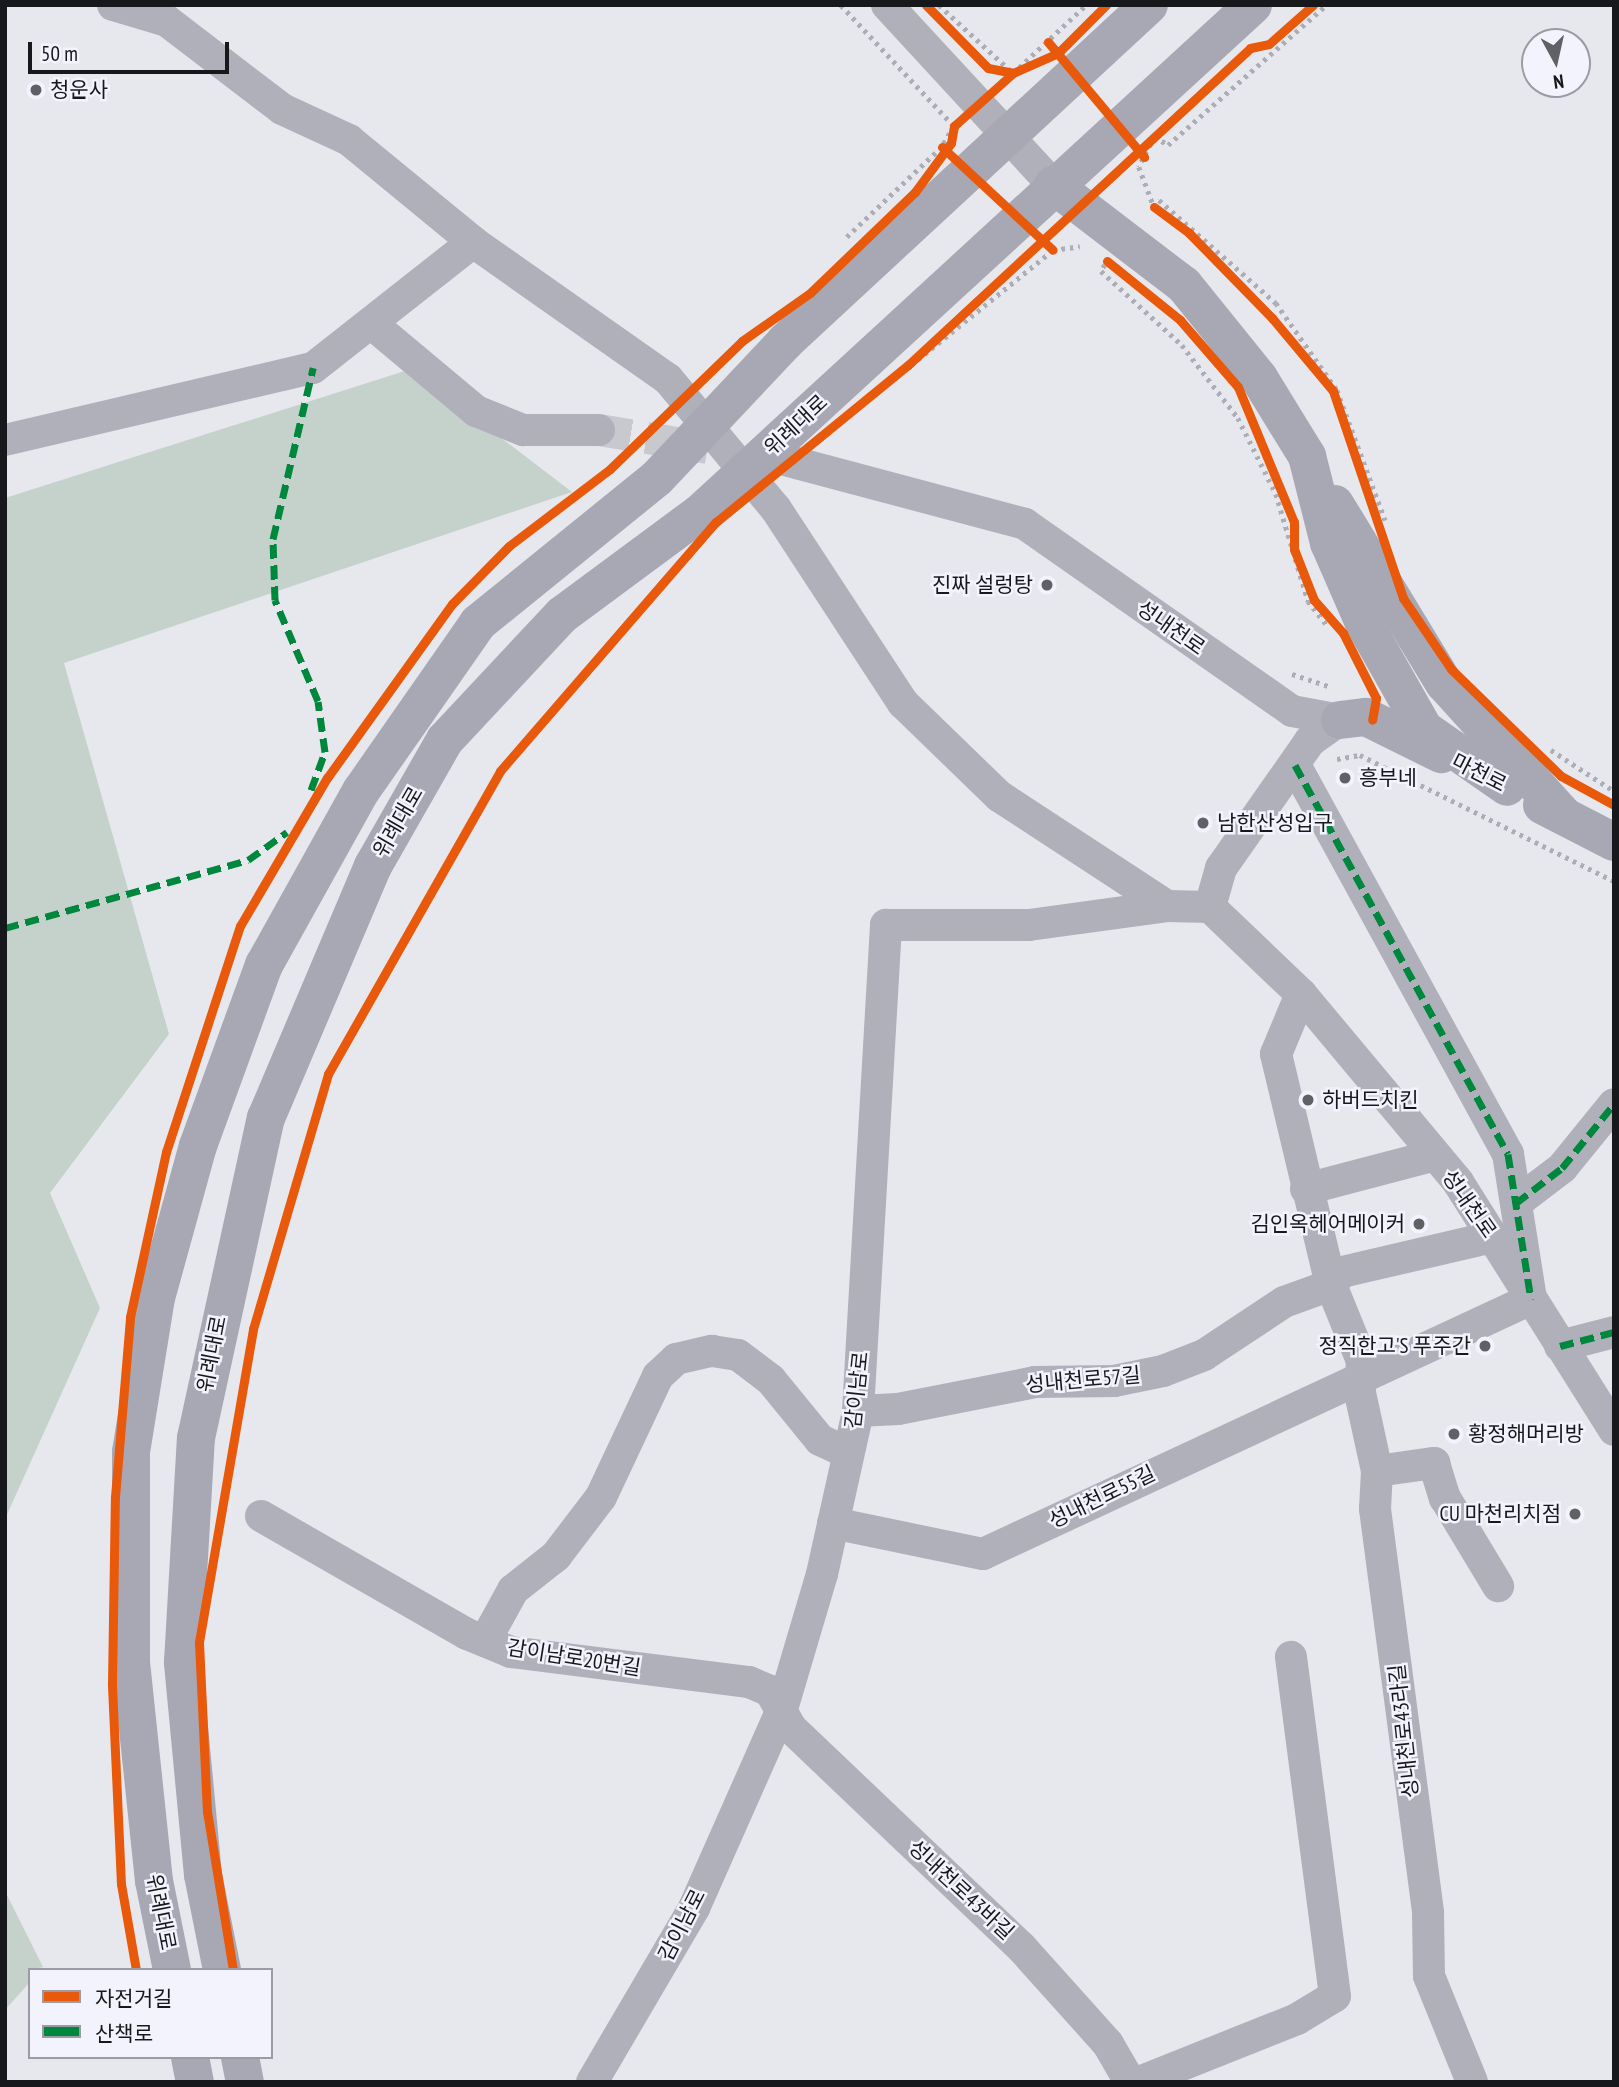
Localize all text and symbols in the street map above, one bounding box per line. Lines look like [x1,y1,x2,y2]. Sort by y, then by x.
scale bar [32,28,233,72]
north arrow [1521,28,1591,98]
text: 50 m [41,40,78,67]
text: N [1552,69,1565,94]
place label: 청운사 [50,77,108,103]
marker: 청운사 [28,82,44,98]
street label: 위례대로 [759,389,833,461]
place label: 진짜 설렁탕 [932,572,1033,598]
marker: 진짜 설렁탕 [1039,577,1055,593]
street label: 성내천로 [1132,596,1210,660]
street label: 마천로 [1447,749,1511,797]
place label: 흥부네 [1359,765,1417,791]
marker: 흥부네 [1337,770,1353,786]
street label: 위례대로 [368,782,428,862]
place label: 남한산성입구 [1217,810,1333,836]
marker: 남한산성입구 [1195,815,1211,831]
place label: 하버드치킨 [1322,1087,1419,1113]
marker: 하버드치킨 [1300,1092,1316,1108]
street label: 성내천로 [1437,1165,1501,1243]
place label: 김인옥헤어메이커 [1250,1211,1405,1237]
marker: 김인옥헤어메이커 [1411,1216,1427,1232]
street label: 위례대로 [192,1314,232,1394]
place label: 정직한고'S 푸주간 [1319,1333,1471,1359]
marker: 정직한고'S 푸주간 [1477,1338,1493,1354]
street label: 감이남로 [840,1350,874,1430]
street label: 성내천로57길 [1024,1362,1142,1398]
place label: 황정해머리방 [1468,1421,1584,1447]
marker: 황정해머리방 [1446,1426,1462,1442]
street label: 성내천로55길 [1045,1460,1159,1534]
place label: CU 마천리치점 [1439,1501,1561,1527]
marker: CU 마천리치점 [1567,1506,1583,1522]
street label: 감이남로20번길 [505,1635,643,1681]
street label: 성내천로43라길 [1384,1663,1424,1799]
street label: 성내천로43바길 [903,1835,1019,1945]
street label: 위례대로 [141,1872,181,1952]
street label: 감이남로 [653,1885,711,1965]
legend [28,1968,273,2059]
text: 자전거길 [95,1985,172,2012]
text: 산책로 [95,2020,153,2047]

